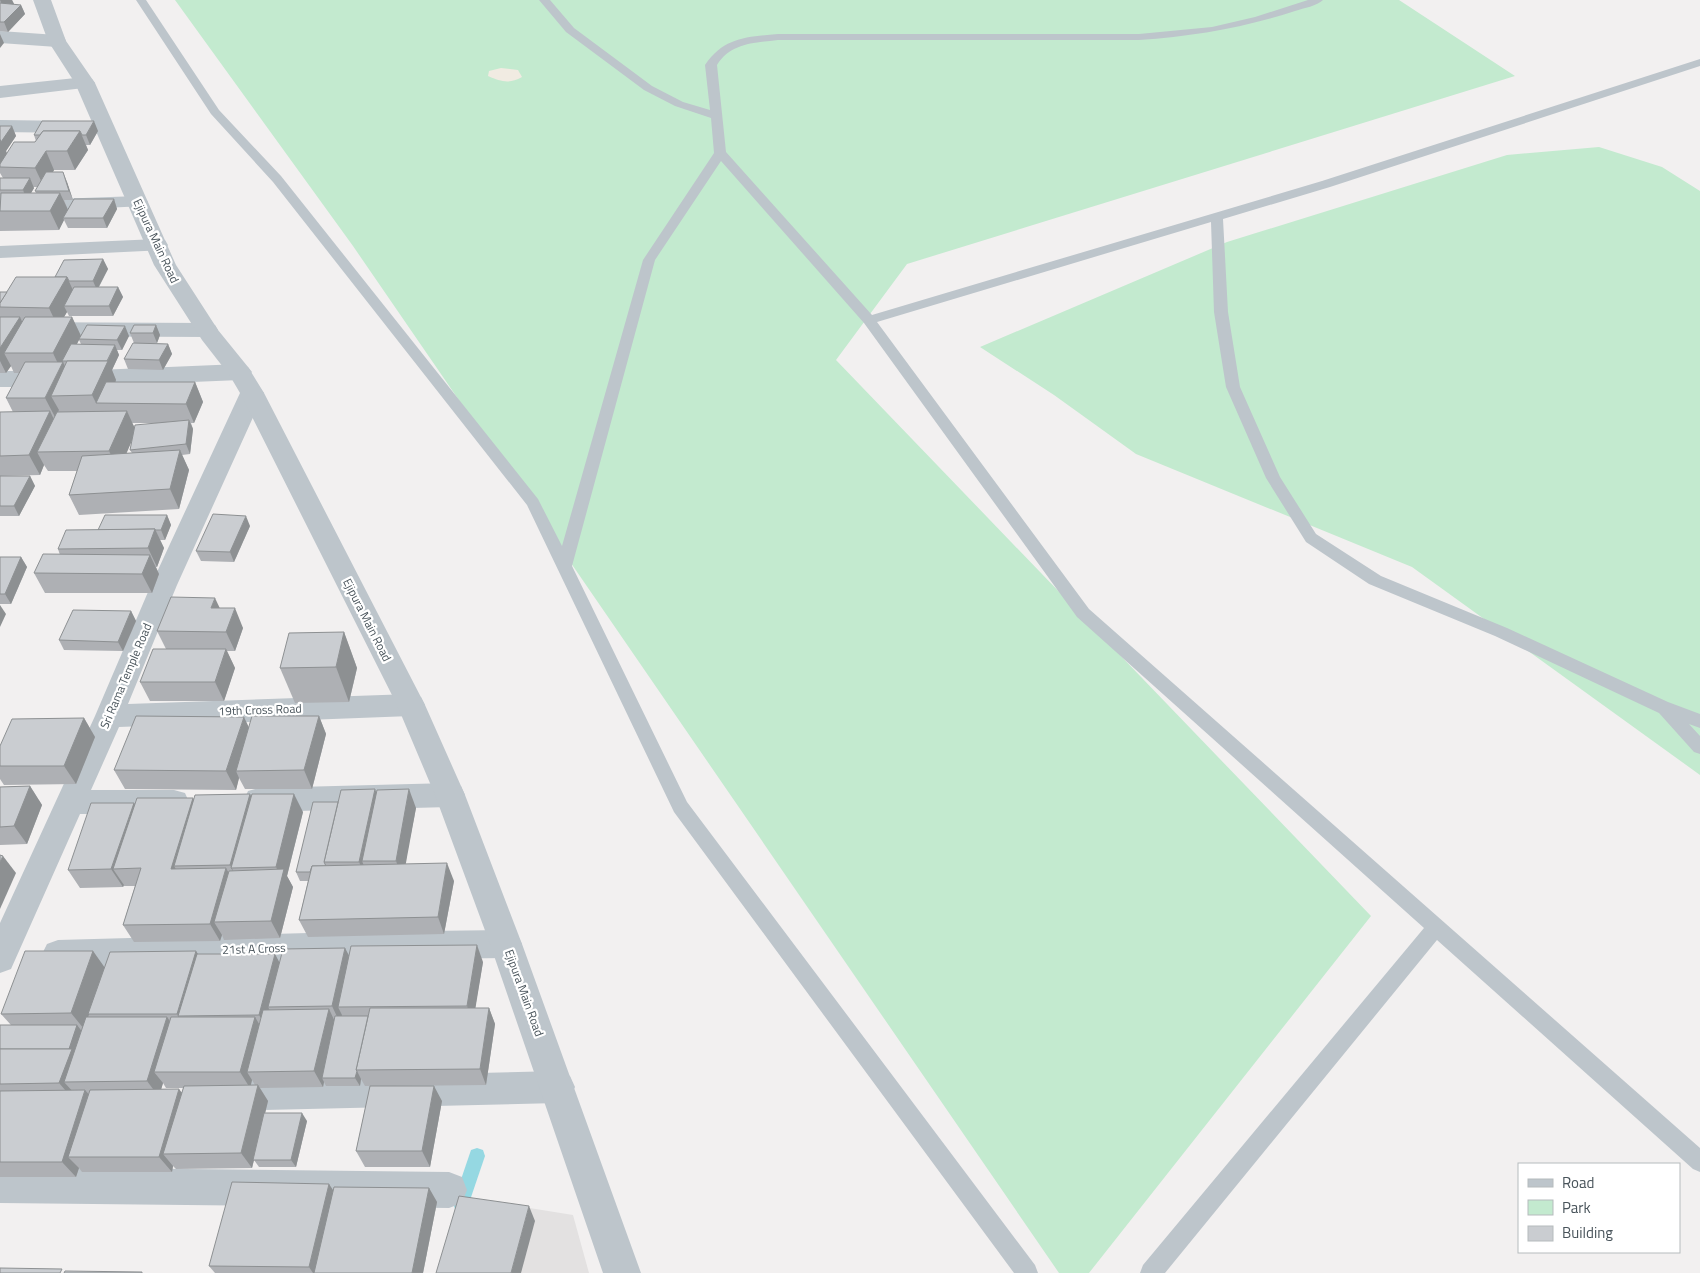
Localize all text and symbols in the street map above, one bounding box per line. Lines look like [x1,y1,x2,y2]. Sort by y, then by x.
street label: Ejipura Main Road [129,195,184,286]
street label: Ejipura Main Road [338,575,397,665]
street label: Sri Rama Temple Road [95,620,156,732]
street label: 19th Cross Road [218,699,302,720]
street label: 21st A Cross [222,938,287,959]
street label: Ejipura Main Road [500,947,549,1039]
legend [1518,1163,1680,1253]
text: Road [1562,1171,1594,1194]
text: Park [1562,1196,1591,1219]
text: Building [1562,1221,1613,1244]

